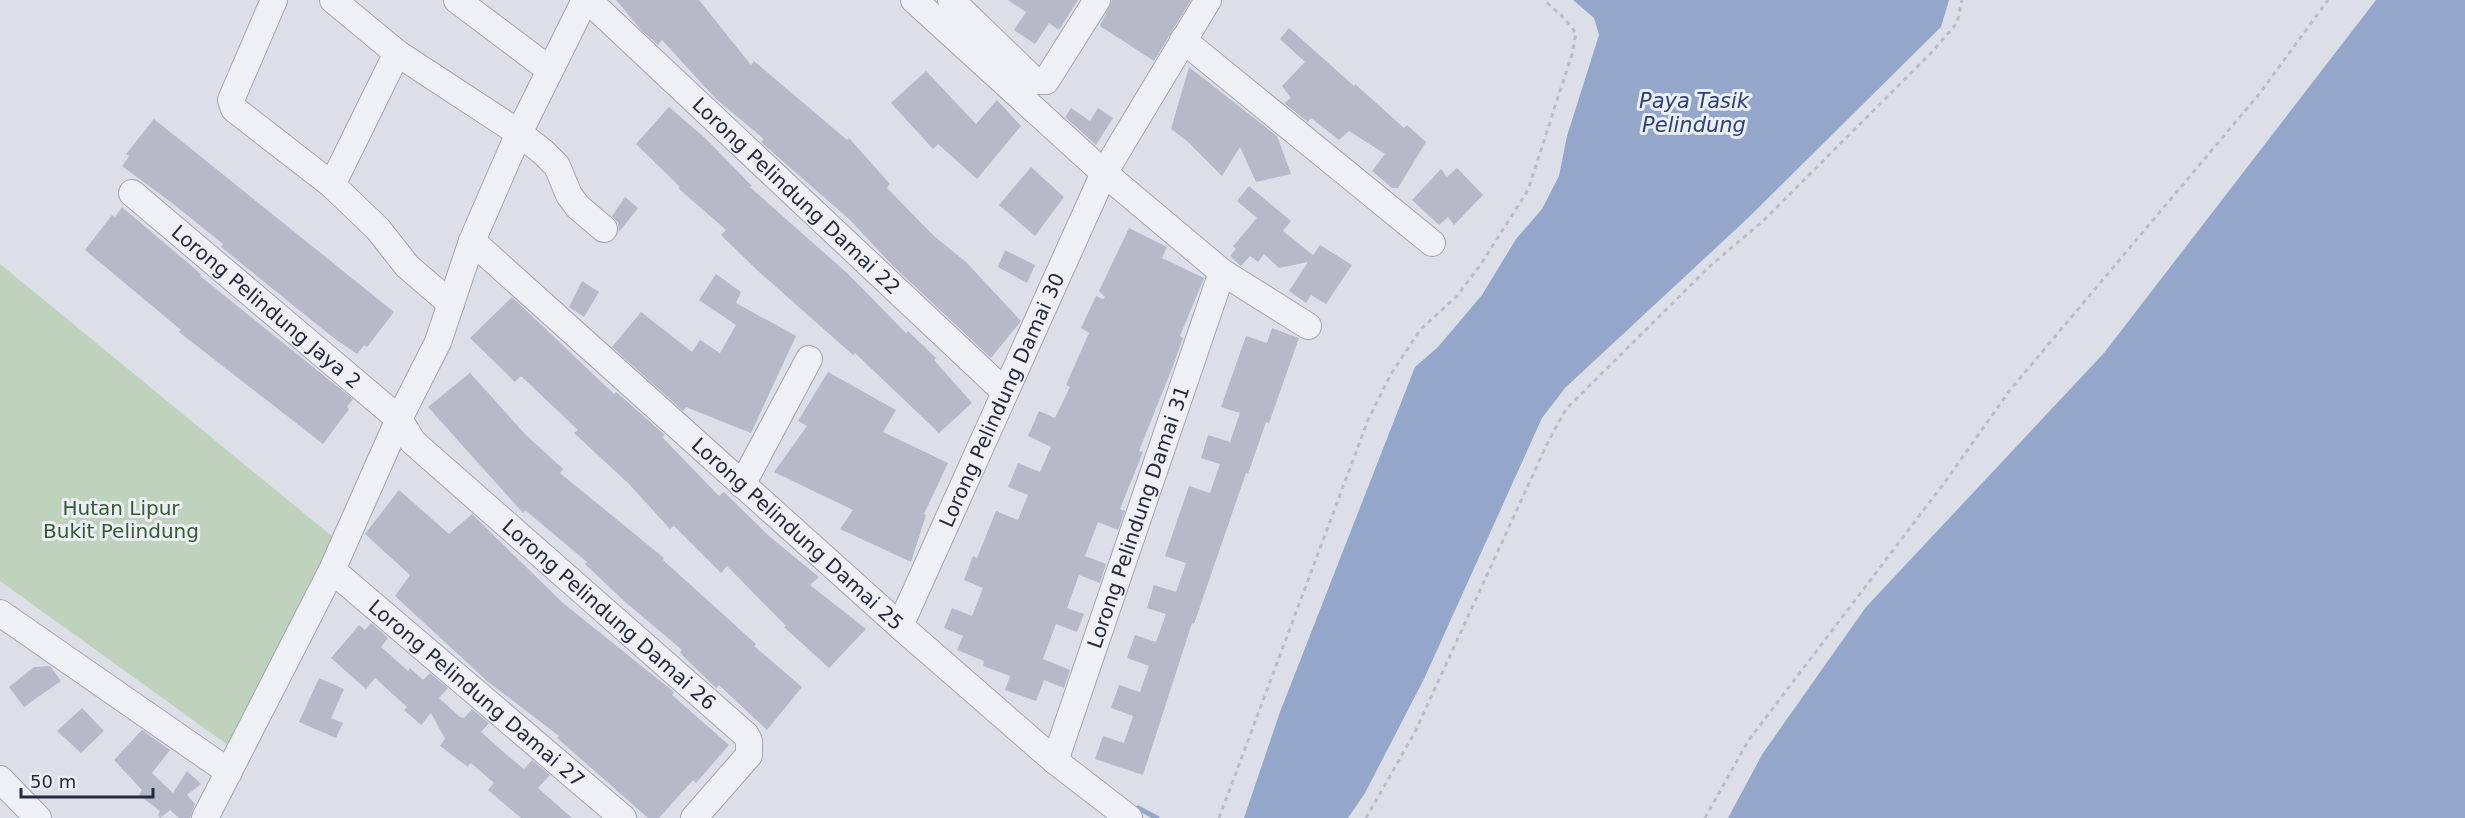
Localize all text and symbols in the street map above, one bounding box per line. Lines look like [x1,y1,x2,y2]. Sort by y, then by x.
water label: Paya Tasik Pelindung [1639,89,1750,137]
street label: Lorong Pelindung Damai 22 [688,93,905,299]
street label: Lorong Pelindung Jaya 2 [167,220,366,394]
street label: Lorong Pelindung Damai 30 [934,269,1069,531]
street label: Lorong Pelindung Damai 31 [1082,382,1194,651]
street label: Lorong Pelindung Damai 25 [687,433,908,635]
park label: Hutan Lipur Bukit Pelindung [43,496,199,543]
street label: Lorong Pelindung Damai 26 [498,514,721,715]
street label: Lorong Pelindung Damai 27 [364,595,590,792]
scale bar [21,761,153,799]
text: 50 m [30,771,76,792]

